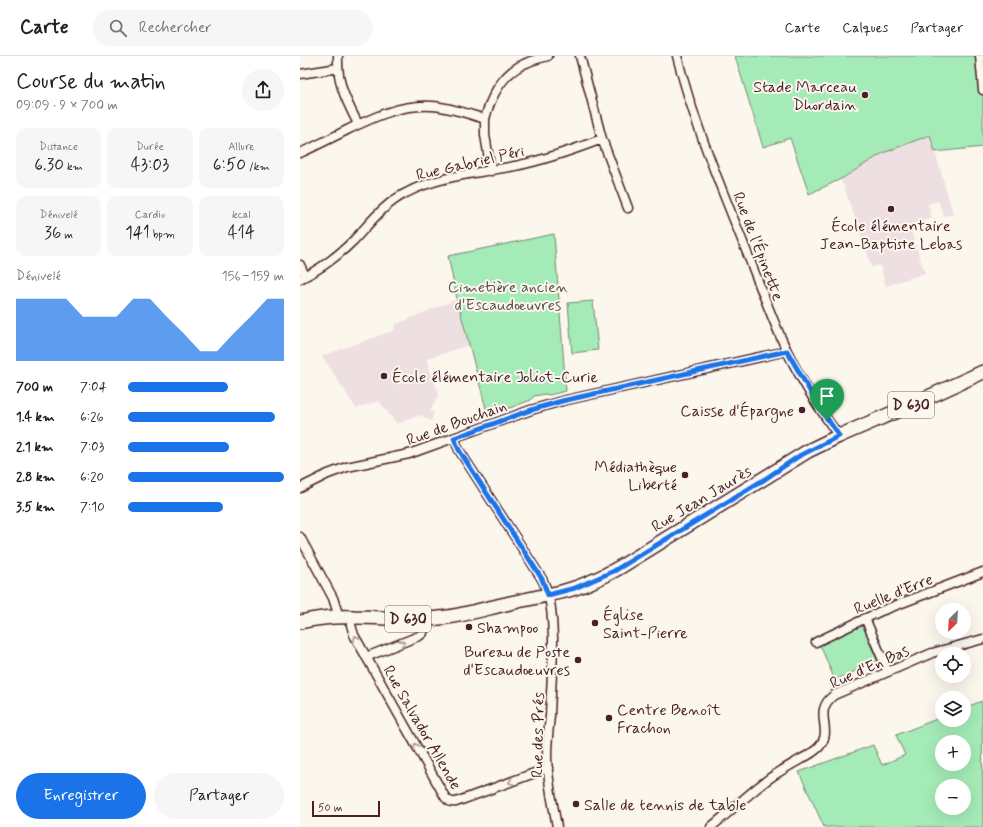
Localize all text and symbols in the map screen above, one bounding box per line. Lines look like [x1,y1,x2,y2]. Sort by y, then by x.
search box [93,10,373,46]
text: Carte [20,15,69,40]
icon: search [107,17,129,39]
text: Rechercher [139,18,212,38]
text: Carte [784,19,820,37]
text: Calques [842,19,888,37]
text: Partager [910,19,963,37]
text: Course du matin [16,68,166,96]
button: share [242,69,284,111]
place label: Stade Marceau Dhordain [753,77,857,116]
marker: Stade Marceau Dhordain [860,90,870,100]
text: 09:09 · 9 × 700 m [16,97,118,114]
text: Distance [39,140,78,154]
text: Durée [136,140,164,154]
text: Allure [228,140,255,154]
street label: Rue Gabriel Péri [414,141,527,186]
text: 6.30 [34,154,64,176]
text: 43:03 [131,154,169,176]
text: 6:50 [213,154,246,176]
text: km [64,160,83,174]
text: /km [246,160,270,174]
street label: Rue de l'Épinette [727,189,788,304]
marker: École élémentaire Jean-Baptiste Lebas [886,204,896,214]
text: Dénivelé [40,208,78,222]
text: Cardio [135,208,165,222]
text: kcal [232,208,251,222]
place label: École élémentaire Jean-Baptiste Lebas [820,216,962,255]
text: 36 [44,222,61,244]
text: 141 [125,222,150,244]
text: 414 [228,222,255,244]
text: m [61,228,73,242]
text: bpm [150,228,175,242]
text: Dénivelé [16,268,61,285]
text: 156–159 m [222,268,284,285]
park label: Cimetière ancien d'Escaudœuvres [448,277,569,316]
place label: École élémentaire Joliot-Curie [392,367,598,388]
marker: École élémentaire Joliot-Curie [379,371,389,381]
text: 700 m [16,379,53,396]
text: 7:04 [80,379,107,396]
pin [810,379,844,420]
icon: arrive [816,385,838,407]
road number: D 630 [888,392,934,418]
street label: Rue de Bouchain [404,396,510,451]
place label: Caisse d'Épargne [680,401,794,423]
marker: Caisse d'Épargne [797,405,807,415]
text: 1.4 km [16,409,55,426]
text: 6:26 [80,409,104,426]
text: 2.1 km [16,439,53,456]
text: 7:03 [80,439,104,456]
place label: Médiathèque Liberté [594,457,677,496]
street label: Rue Jean Jaurès [648,461,756,537]
text: 2.8 km [16,469,55,486]
text: 6:20 [80,469,104,486]
marker: Médiathèque Liberté [680,470,690,480]
text: 3.5 km [16,499,55,516]
text: 7:10 [80,499,105,516]
street label: Ruelle d'Erre [851,569,936,620]
north arrow [935,603,971,639]
map controls [935,603,971,815]
place label: Église Saint-Pierre [603,605,688,644]
road number: D 630 [385,606,431,632]
place label: Shampoo [477,618,539,639]
marker: Église Saint-Pierre [590,618,600,628]
marker: Shampoo [464,622,474,632]
one-way arrow [353,634,361,642]
one-way arrow [398,640,405,648]
street label: Rue d'En Bas [827,641,913,694]
place label: Bureau de Poste d'Escaudœuvres [463,642,570,681]
button: locate [935,647,971,683]
marker: Bureau de Poste d'Escaudœuvres [573,655,583,665]
street label: Rue Salvador Allende [378,662,466,794]
button: layers [935,691,971,727]
street label: Rue des Prés [527,692,550,778]
place label: Centre Benoît Frachon [617,700,722,739]
marker: Centre Benoît Frachon [604,713,614,723]
button: + [935,735,971,771]
one-way arrow [414,743,421,750]
button: Enregistrer [16,773,146,819]
button: Partager [154,773,284,819]
one-way arrow [508,777,515,785]
button: − [935,779,971,815]
place label: Salle de tennis de table [584,795,746,816]
scale bar [312,799,380,818]
marker: Salle de tennis de table [571,799,581,809]
text: 50 m [318,801,343,815]

